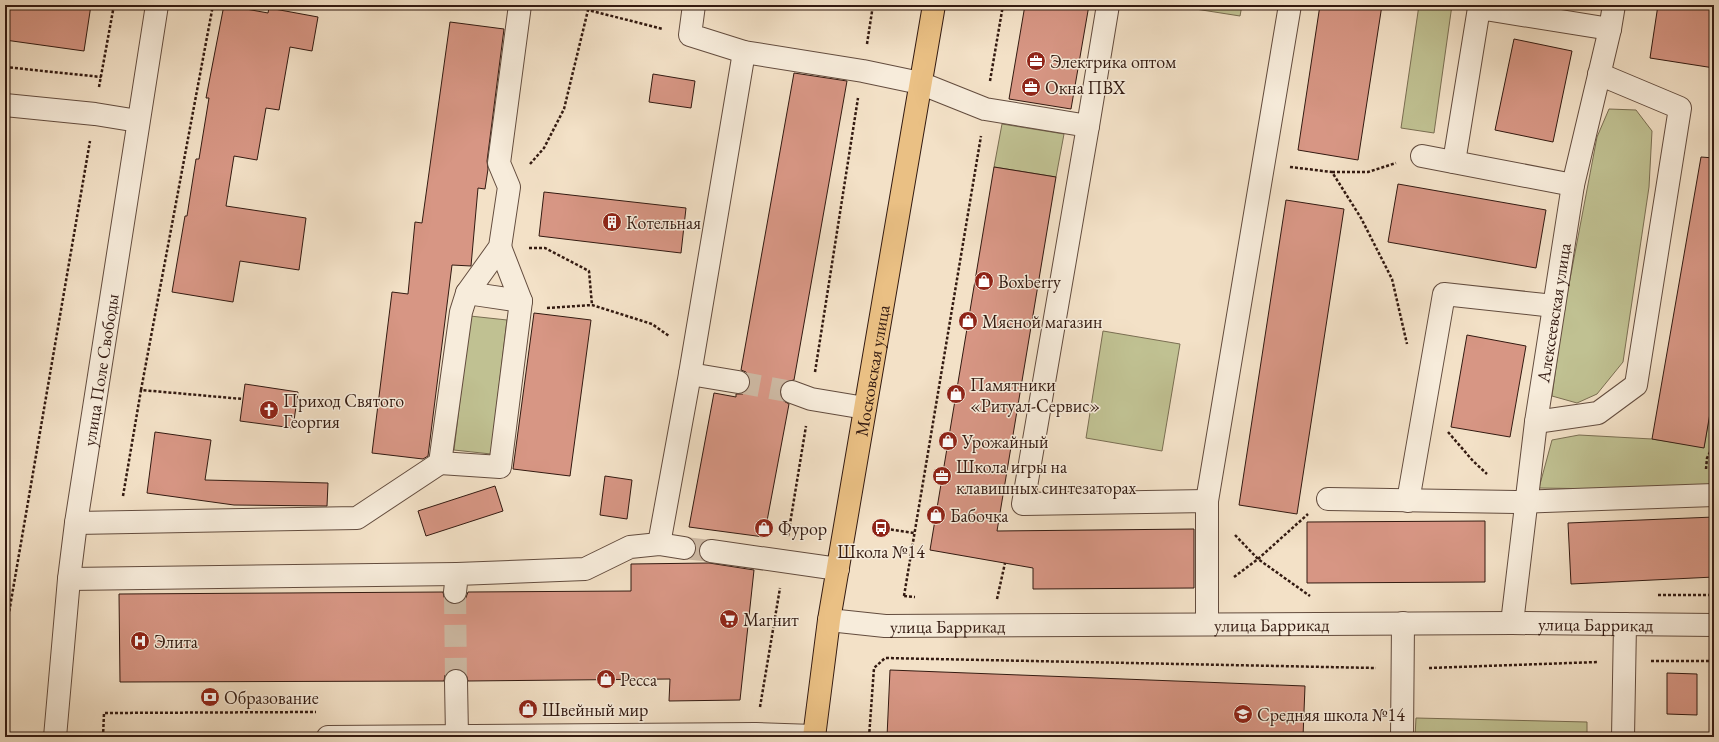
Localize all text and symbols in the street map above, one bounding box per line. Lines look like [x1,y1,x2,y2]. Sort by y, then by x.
office icon: Электрика оптом [1025,50,1047,72]
place label: Электрика оптом [1050,50,1177,73]
office icon: Окна ПВХ [1020,76,1042,98]
place label: Окна ПВХ [1045,76,1126,99]
building icon: Котельная [601,211,623,233]
place label: Котельная [626,211,701,234]
street label: Алексеевская улица [1531,240,1575,385]
shop icon: Boxberry [973,270,995,292]
place label: Boxberry [998,270,1061,293]
street label: улица Поле Свободы [77,292,123,448]
street label: Московская улица [849,302,894,438]
shop icon: Мясной магазин [957,310,979,332]
place label: Мясной магазин [982,310,1102,333]
place label: Памятники «Ритуал-Сервис» [970,373,1100,417]
shop icon: Памятники «Ритуал-Сервис» [945,383,967,405]
place label: Приход Святого Георгия [283,389,404,433]
church icon: Приход Святого Георгия [258,399,280,421]
shop icon: Урожайный [937,430,959,452]
place label: Урожайный [961,430,1049,453]
place label: Школа игры на клавишных синтезаторах [956,455,1137,499]
office icon: Школа игры на клавишных синтезаторах [931,465,953,487]
shop icon: Бабочка [925,504,947,526]
place label: Бабочка [950,504,1009,527]
shop icon: Фурор [753,517,775,539]
place label: Фурор [778,517,827,540]
bus stop icon: Школа №14 [870,517,892,539]
place label: Школа №14 [837,540,925,563]
supermarket icon: Магнит [718,608,740,630]
place label: Магнит [743,608,799,631]
street label: улица Баррикад [1214,612,1329,636]
street label: улица Баррикад [1538,612,1653,636]
street label: улица Баррикад [890,614,1005,637]
hospital icon: Элита [129,630,151,652]
place label: Элита [154,630,199,653]
shop icon: Ресса [595,668,617,690]
place label: Ресса [620,668,658,691]
bank icon: Образование [199,686,221,708]
place label: Образование [224,686,319,709]
shop icon: Швейный мир [517,698,539,720]
place label: Швейный мир [542,698,648,721]
school or university icon: Средняя школа №14 [1232,703,1254,725]
place label: Средняя школа №14 [1257,703,1405,726]

